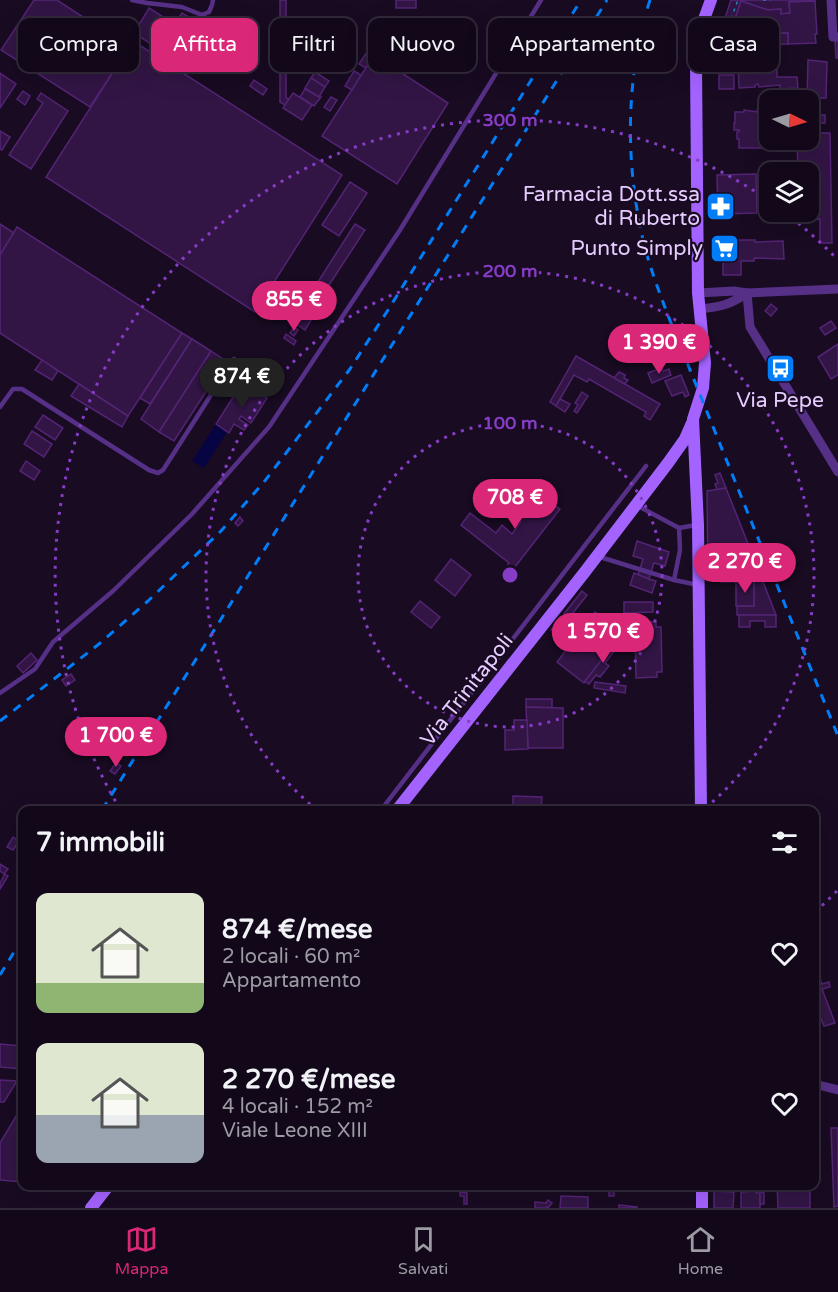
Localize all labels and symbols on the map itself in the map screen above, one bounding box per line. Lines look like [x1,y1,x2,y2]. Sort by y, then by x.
north arrow [759,90,819,150]
text: 300 m [482,109,538,131]
place label: Farmacia Dott.ssa di Ruberto [523,182,700,231]
pharmacy icon: Farmacia Dott.ssa di Ruberto [705,190,737,222]
supermarket icon: Punto Simply [708,232,740,264]
place label: Punto Simply [571,236,703,261]
text: 200 m [482,260,538,282]
pin: 855 € [252,281,336,332]
pin: 1 390 € [604,324,714,375]
bus stop icon: Via Pepe [764,353,796,385]
pin: 874 € [200,358,284,409]
place label: Via Pepe [736,388,824,413]
text: 100 m [482,412,538,434]
pin: 708 € [473,479,557,530]
pin: 2 270 € [690,543,800,594]
centre of rings [500,565,520,585]
pin: 1 570 € [548,613,658,664]
street label: Via Trinitapoli [415,629,519,751]
pin: 1 700 € [61,717,171,768]

